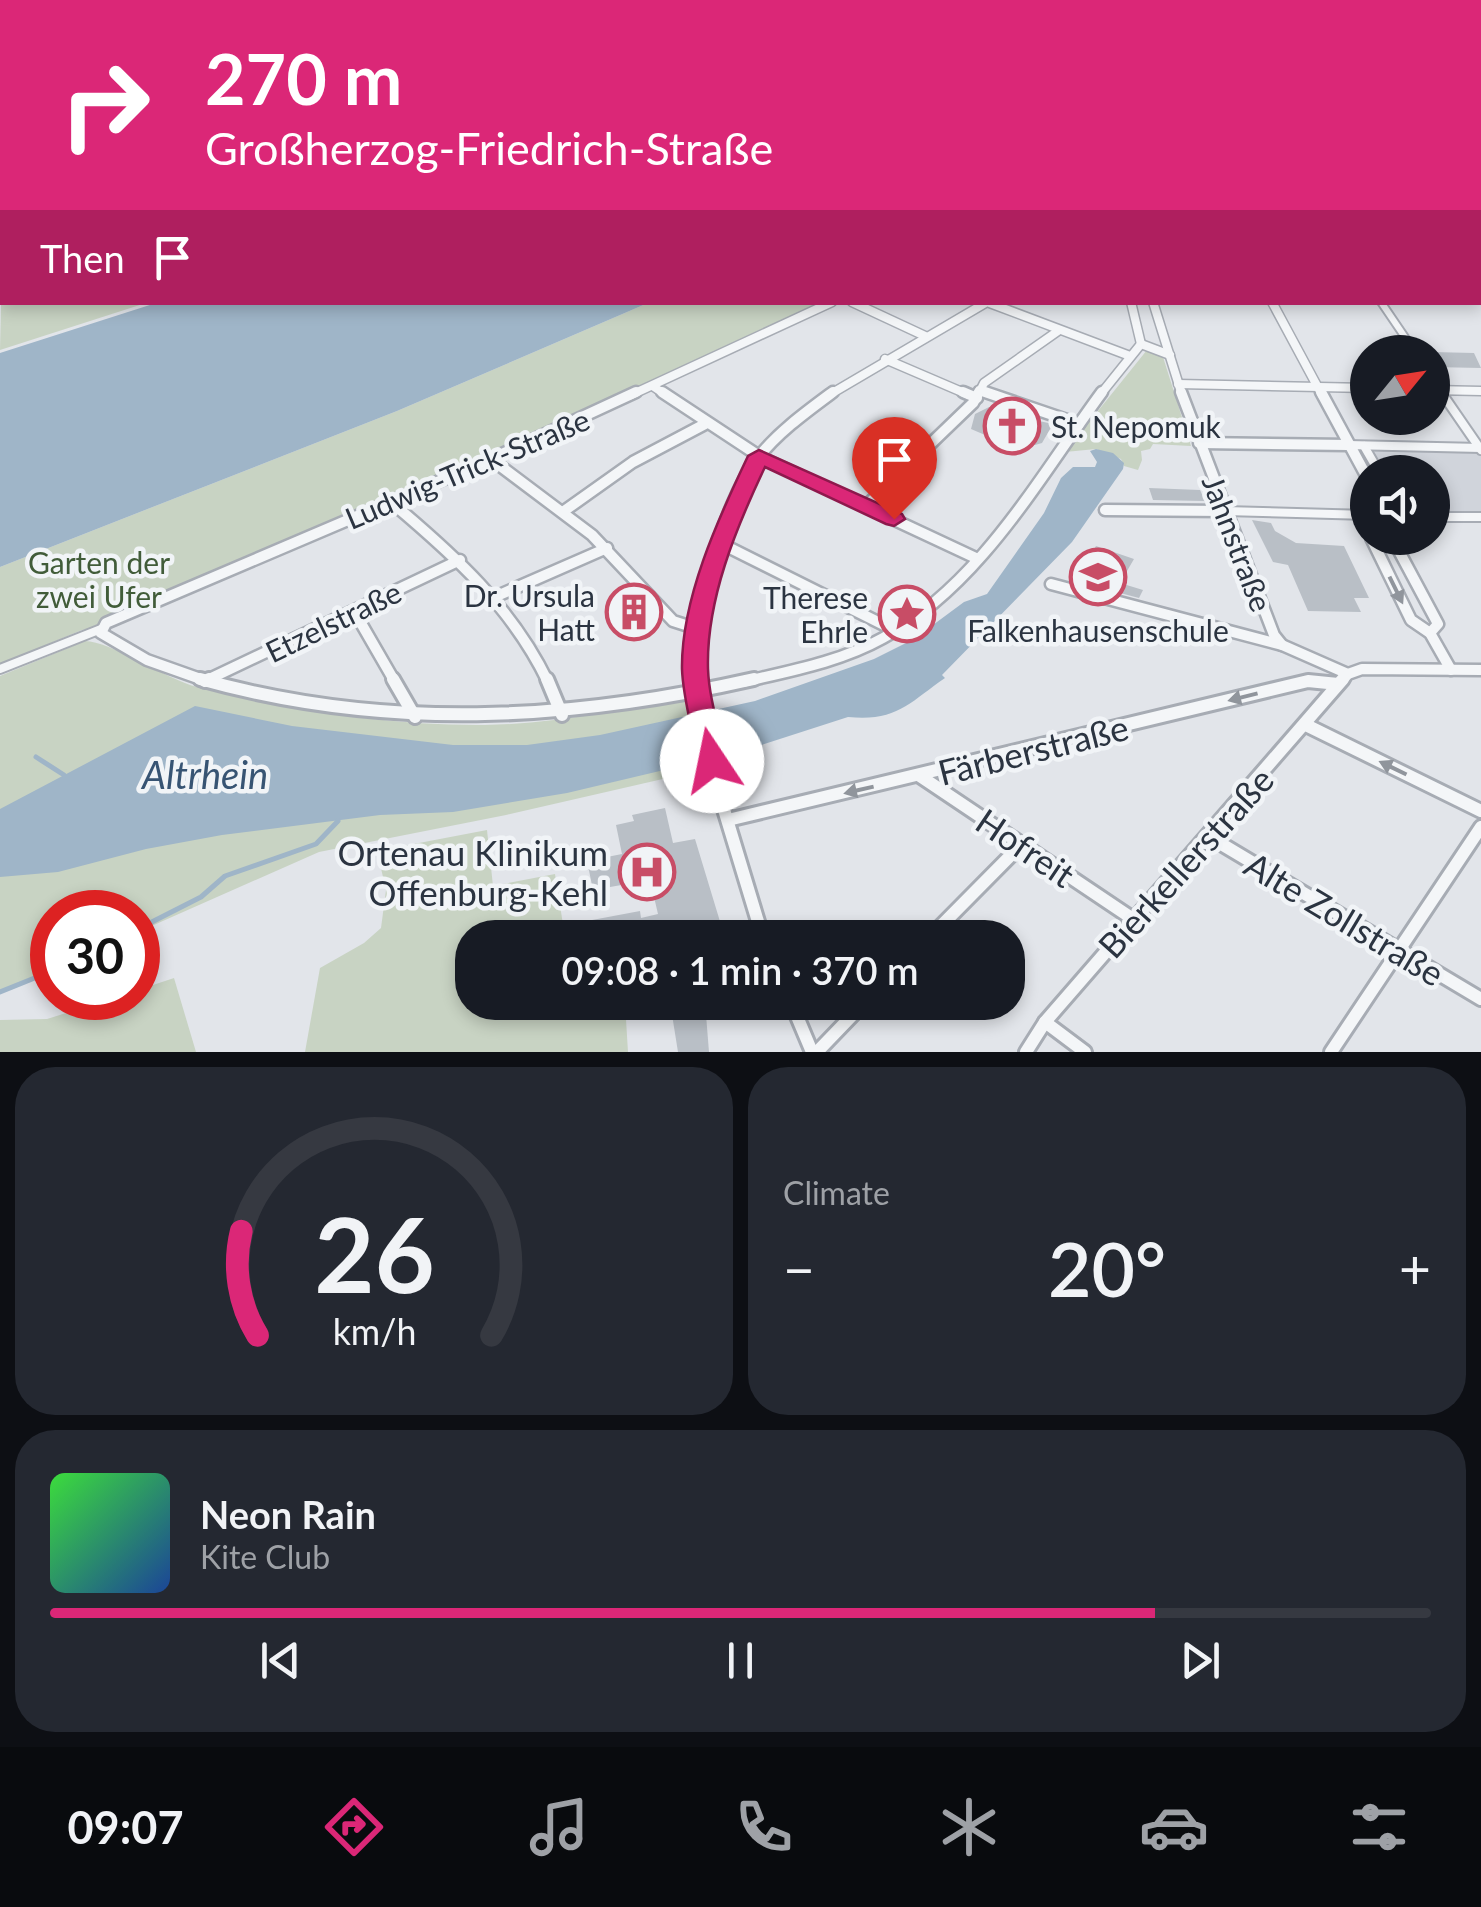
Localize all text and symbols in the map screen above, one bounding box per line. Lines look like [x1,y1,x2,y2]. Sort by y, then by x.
text: 270 m [205,36,402,120]
icon: right [40,40,170,170]
text: Großherzog-Friedrich-Straße [205,121,773,175]
icon: arrive [145,230,200,285]
text: Then [40,235,125,281]
north arrow [1350,335,1450,435]
map controls [1350,335,1450,555]
church icon: St. Nepomuk [982,396,1042,456]
street label: Ludwig-Trick-Straße [340,400,594,536]
place label: St. Nepomuk [1051,408,1222,444]
pin [852,417,937,520]
icon: arrive [867,432,922,487]
button: sound [1350,455,1450,555]
street label: Jahnstraße [1196,470,1280,616]
park label: Garten der zwei Ufer [28,544,170,614]
school or university icon: Falkenhausenschule [1068,547,1128,607]
street label: Etzelstraße [259,573,407,669]
one-way arrow [1387,575,1404,604]
place label: Dr. Ursula Hatt [464,577,595,647]
place label: Therese Ehrle [763,579,868,649]
building icon: Dr. Ursula Hatt [604,582,664,642]
place icon: Therese Ehrle [877,584,937,644]
place label: Falkenhausenschule [967,612,1229,648]
one-way arrow [1227,690,1258,705]
street label: Färberstraße [934,705,1132,793]
position arrow [660,709,764,813]
water label: Altrhein [140,751,268,797]
street label: Bierkellerstraße [1089,758,1281,966]
one-way arrow [1379,760,1408,777]
one-way arrow [843,783,874,798]
street label: Hofreit [969,799,1083,895]
place label: Ortenau Klinikum Offenburg-Kehl [337,831,608,913]
hospital icon: Ortenau Klinikum Offenburg-Kehl [617,842,677,902]
street label: Alte Zollstraße [1238,842,1452,994]
speed limit sign: 30 [30,890,160,1020]
text: 09:08 · 1 min · 370 m [562,947,918,993]
text: Climate [783,1173,890,1212]
text: 26 [314,1190,434,1315]
text: 20° [1048,1223,1166,1313]
text: − [783,1235,815,1301]
text: + [1399,1235,1431,1301]
text: km/h [332,1310,416,1353]
text: Neon Rain [200,1491,376,1537]
text: Kite Club [200,1537,330,1576]
icon: previous [253,1633,308,1688]
icon: pause [713,1633,768,1688]
icon: next [1173,1633,1228,1688]
icon: directions [319,1792,389,1862]
icon: music [524,1792,594,1862]
icon: phone [729,1792,799,1862]
icon: climate [934,1792,1004,1862]
icon: car [1139,1792,1209,1862]
icon: filters [1344,1792,1414,1862]
text: 09:07 [68,1800,184,1854]

